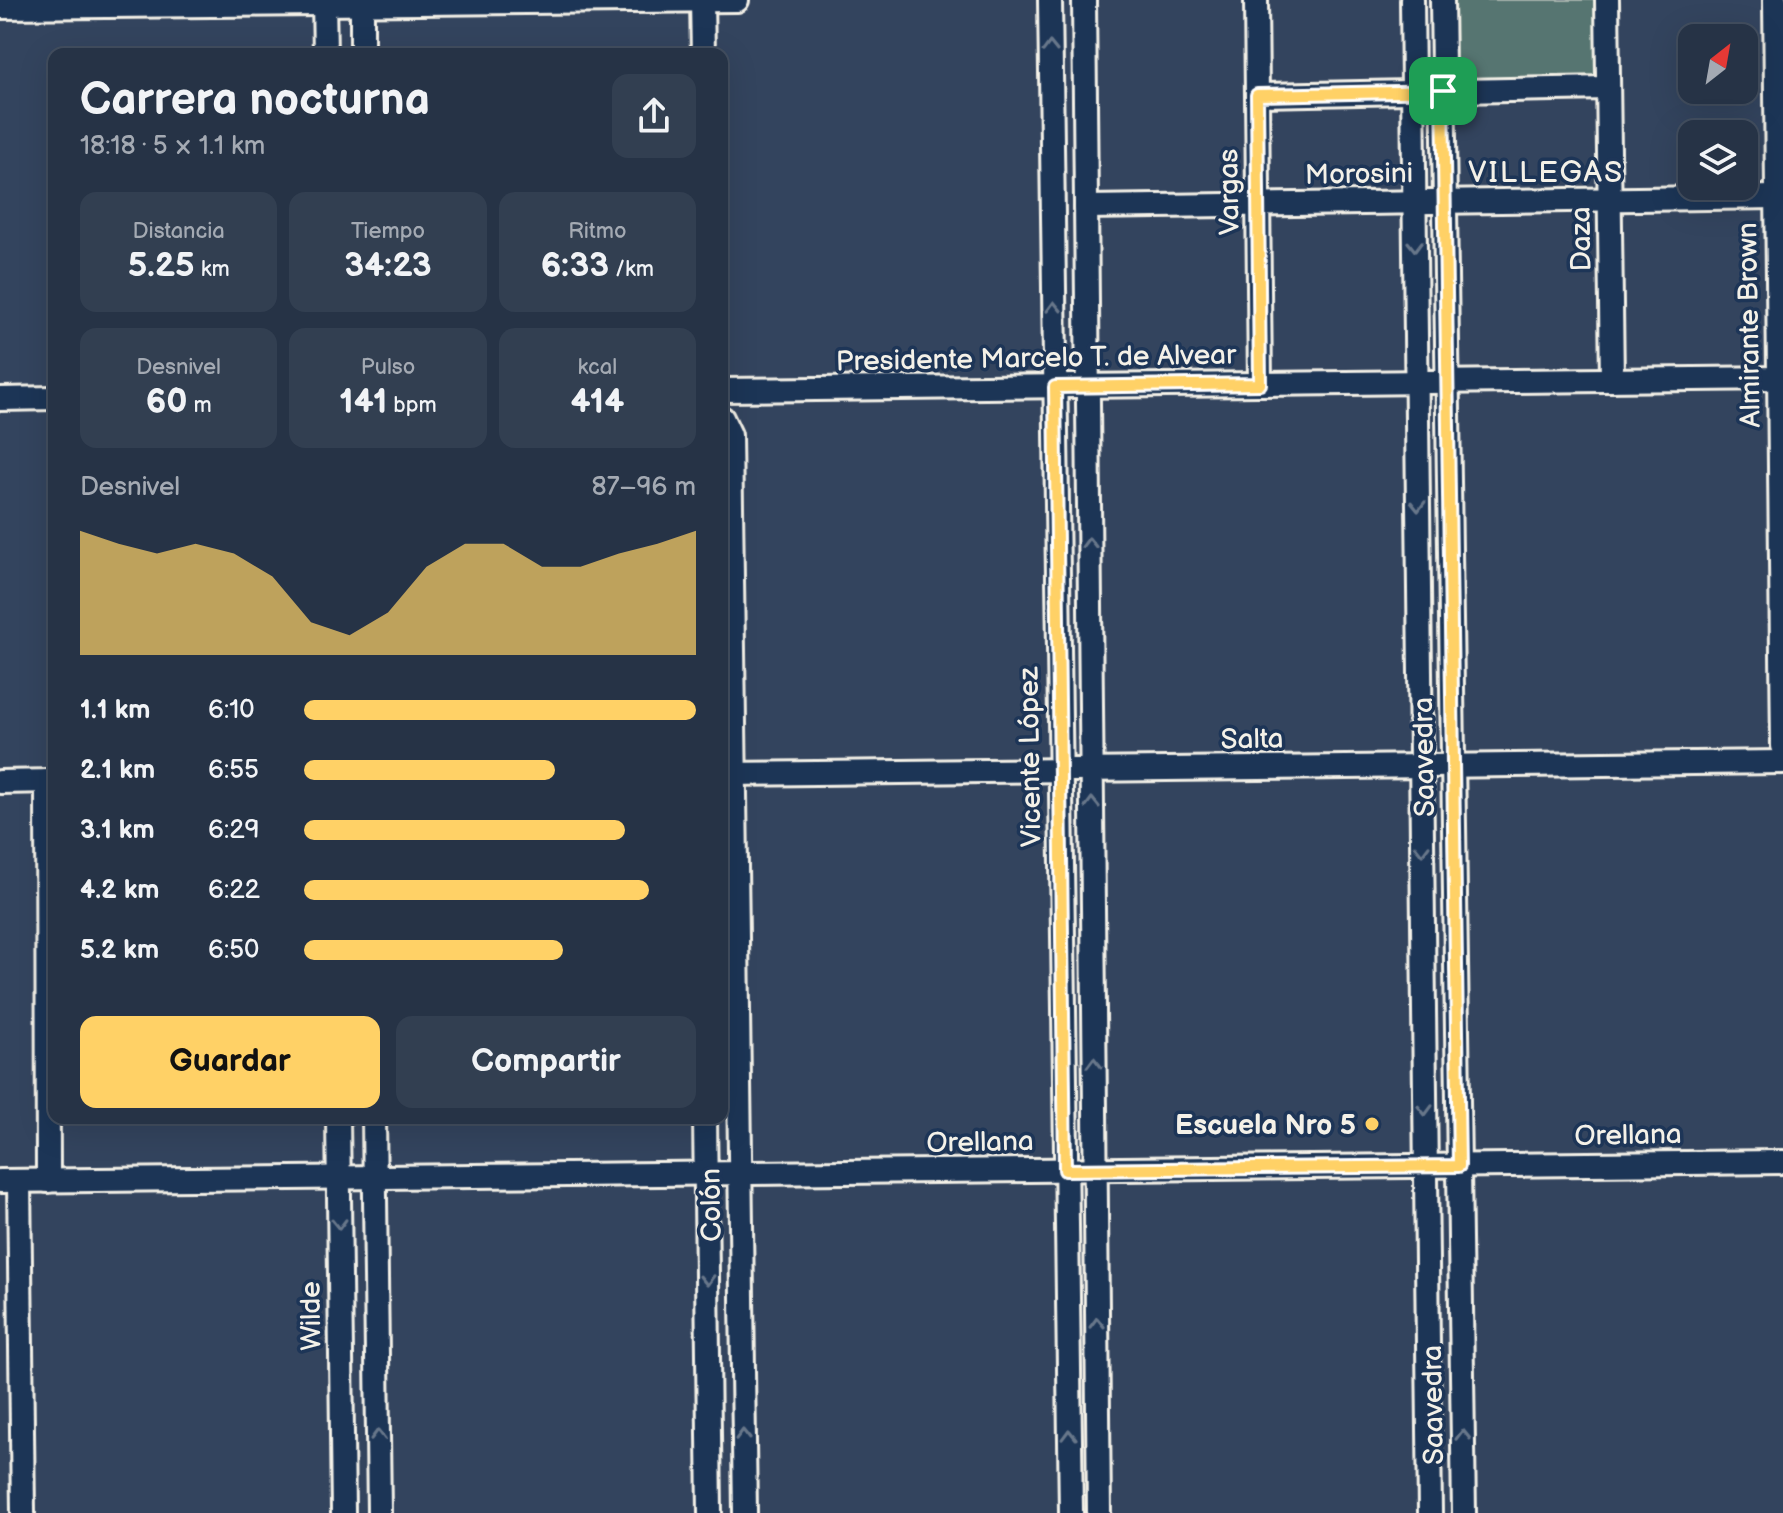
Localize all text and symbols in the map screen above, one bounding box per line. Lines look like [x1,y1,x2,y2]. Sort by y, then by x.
north arrow [1678,24,1758,104]
map controls [1678,24,1758,200]
one-way arrow [1041,40,1059,53]
pin [1409,57,1477,125]
icon: arrive [1421,69,1465,113]
text: Carrera nocturna [80,74,430,127]
button: share [612,74,696,158]
button: layers [1678,120,1758,200]
text: 18:18 · 5 × 1.1 km [80,131,265,162]
street label: Vargas [1212,148,1247,235]
district label: VILLEGAS [1468,155,1624,191]
street label: Morosini [1305,157,1413,192]
street label: Daza [1564,206,1599,272]
text: Distancia [132,218,225,245]
text: Tiempo [351,218,425,245]
text: Ritmo [568,218,626,245]
street label: Almirante Brown [1731,222,1768,428]
one-way arrow [1406,240,1424,253]
text: 5.25 [128,245,195,286]
text: 34:23 [344,245,432,286]
text: 6:33 [541,245,609,286]
text: km [195,256,230,283]
text: /km [609,256,654,283]
one-way arrow [1045,300,1062,313]
street label: Presidente Marcelo T. de Alvear [836,338,1237,378]
text: Desnivel [136,354,221,381]
text: Pulso [361,354,415,381]
text: kcal [578,354,617,381]
text: 60 [146,381,187,422]
text: 141 [339,381,387,422]
text: 414 [570,381,624,422]
text: m [187,392,212,419]
text: bpm [387,392,437,419]
text: Desnivel [80,472,180,503]
text: 87–96 m [592,472,696,503]
one-way arrow [1409,500,1427,513]
one-way arrow [1081,536,1098,549]
street label: Vicente López [1012,666,1049,848]
text: 1.1 km [80,695,150,726]
text: 6:10 [208,695,255,726]
street label: Saavedra [1407,697,1442,817]
street label: Salta [1220,722,1284,757]
text: 2.1 km [80,755,155,786]
text: 6:55 [208,755,259,786]
one-way arrow [1083,796,1101,809]
text: 3.1 km [80,815,155,846]
text: 6:29 [208,815,260,846]
one-way arrow [1413,844,1431,857]
text: 4.2 km [80,875,159,906]
text: 6:22 [208,875,260,906]
text: 5.2 km [80,935,159,966]
text: 6:50 [208,935,259,966]
button: Guardar [80,1016,380,1108]
button: Compartir [396,1016,696,1108]
one-way arrow [1085,1056,1103,1069]
one-way arrow [1416,1104,1434,1117]
place label: Escuela Nro 5 [1175,1109,1356,1142]
marker: Escuela Nro 5 [1363,1115,1381,1133]
street label: Orellana [1574,1118,1682,1153]
street label: Orellana [926,1125,1034,1160]
street label: Colón [694,1168,729,1242]
one-way arrow [330,1218,348,1231]
one-way arrow [698,1274,716,1287]
street label: Wilde [294,1281,329,1351]
one-way arrow [1088,1316,1106,1329]
street label: Saavedra [1416,1345,1451,1465]
one-way arrow [369,1428,387,1441]
one-way arrow [735,1428,752,1441]
one-way arrow [1061,1428,1078,1441]
one-way arrow [1454,1428,1471,1441]

